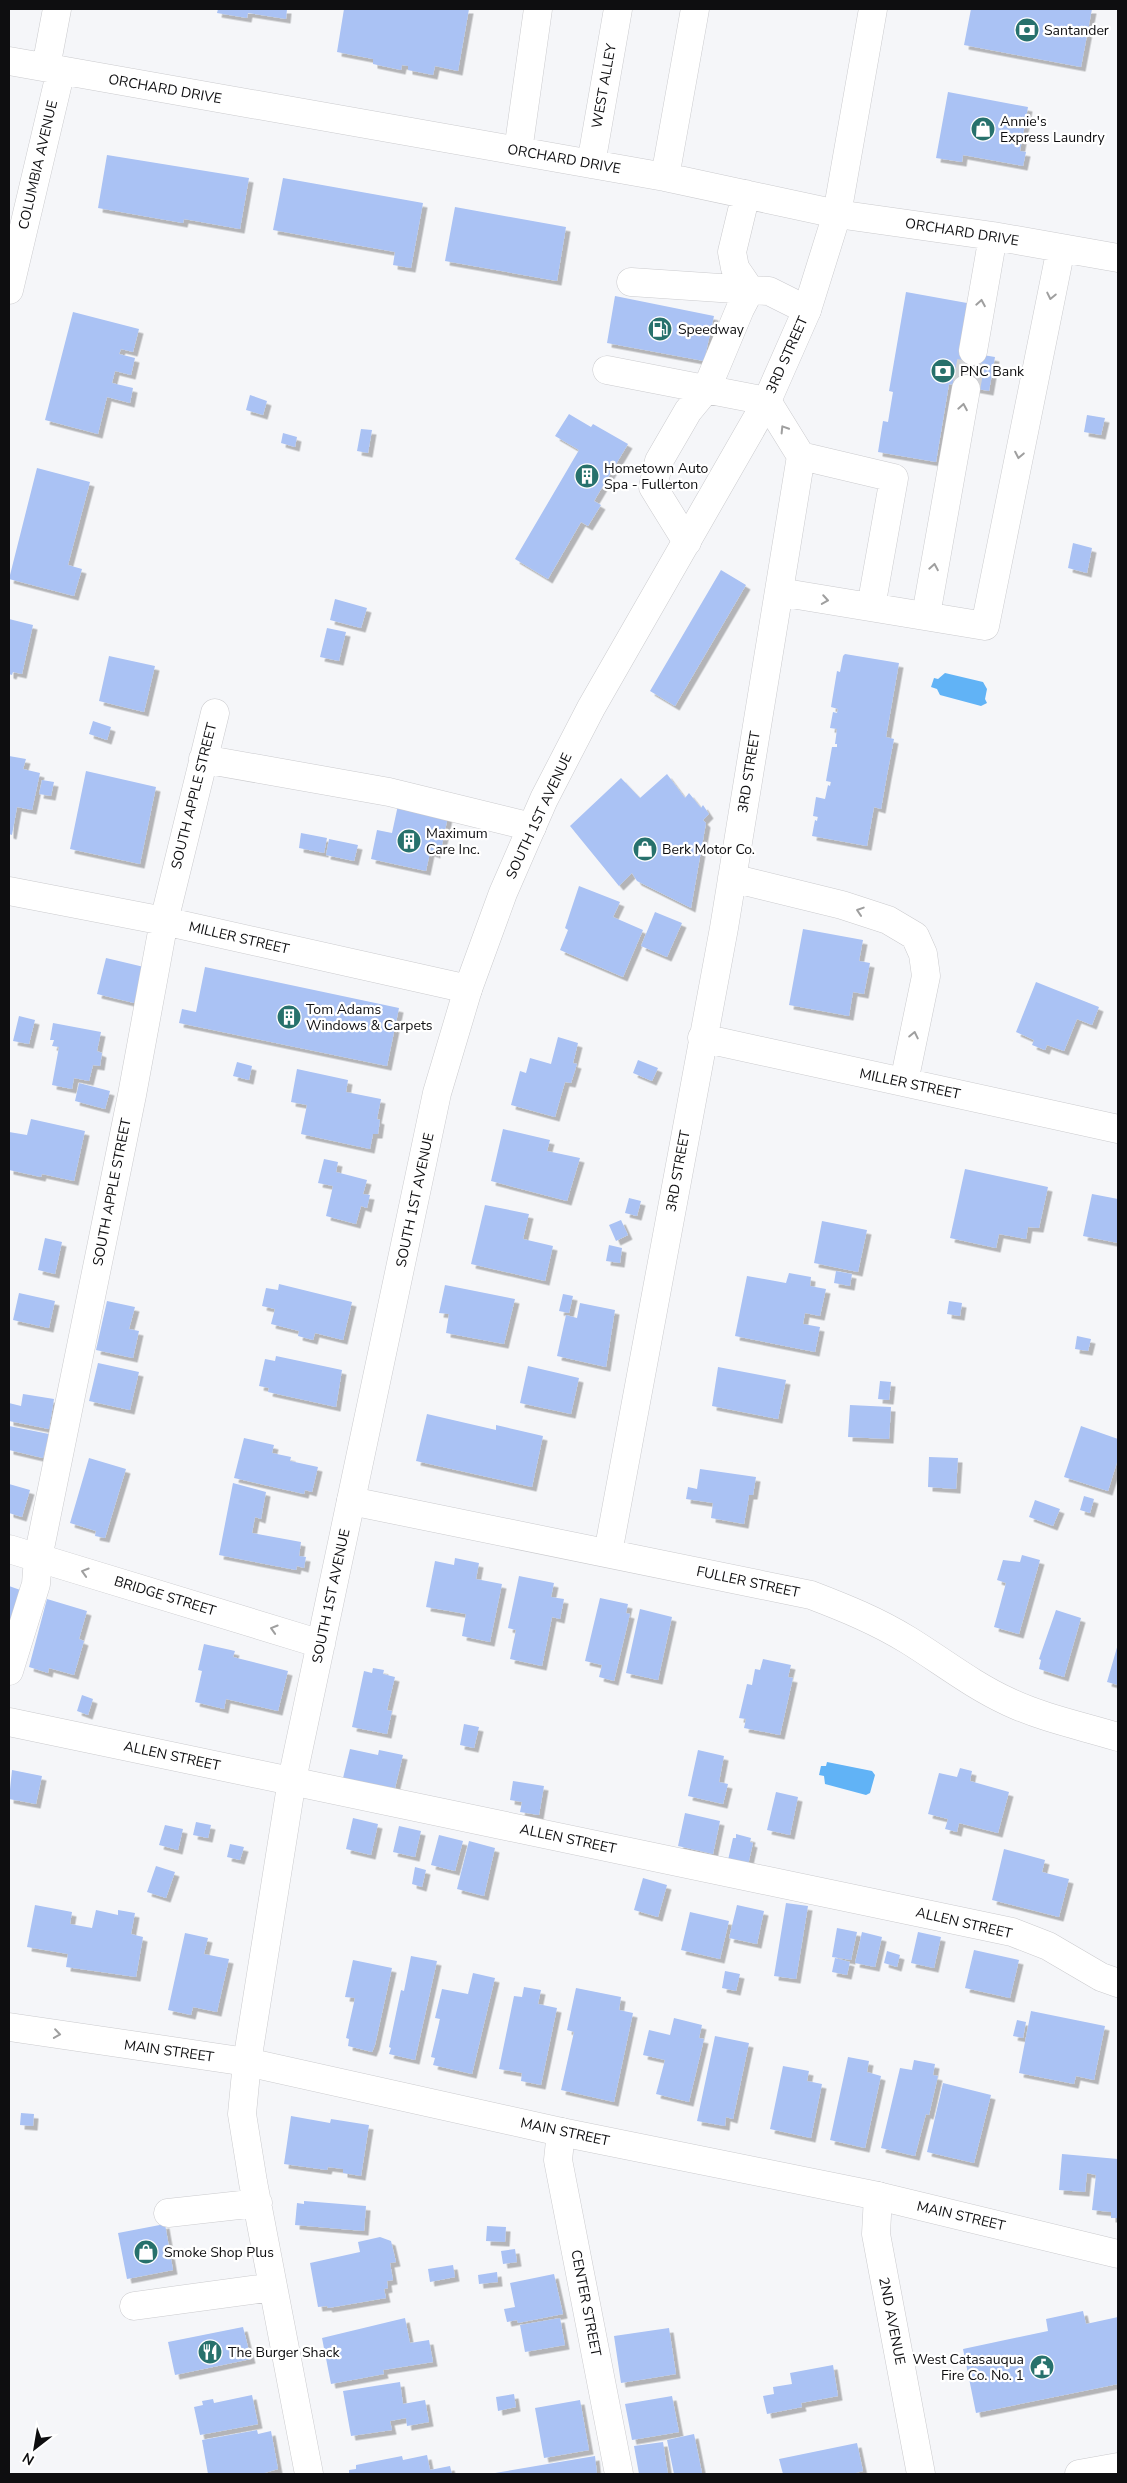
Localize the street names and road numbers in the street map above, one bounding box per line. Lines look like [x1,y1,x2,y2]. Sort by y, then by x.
street label: WEST ALLEY [587,42,621,130]
street label: ORCHARD DRIVE [107,70,223,108]
street label: COLUMBIA AVENUE [14,99,62,231]
street label: ORCHARD DRIVE [506,140,622,178]
street label: ORCHARD DRIVE [904,214,1020,250]
street label: 3RD STREET [762,313,813,397]
street label: SOUTH APPLE STREET [167,720,222,871]
street label: 3RD STREET [733,729,765,814]
street label: SOUTH 1ST AVENUE [501,750,577,882]
street label: MILLER STREET [187,917,292,959]
street label: MILLER STREET [858,1064,963,1104]
street label: SOUTH APPLE STREET [88,1116,136,1268]
street label: 3RD STREET [661,1128,695,1213]
street label: SOUTH 1ST AVENUE [391,1131,439,1269]
street label: SOUTH 1ST AVENUE [307,1527,355,1665]
street label: FULLER STREET [695,1562,802,1602]
street label: BRIDGE STREET [112,1571,219,1621]
street label: ALLEN STREET [122,1736,223,1776]
street label: ALLEN STREET [518,1819,619,1859]
street label: ALLEN STREET [914,1903,1015,1943]
street label: MAIN STREET [123,2035,216,2067]
street label: MAIN STREET [519,2113,612,2151]
street label: MAIN STREET [915,2197,1008,2236]
street label: CENTER STREET [566,2248,606,2359]
street label: 2ND AVENUE [874,2276,910,2366]

